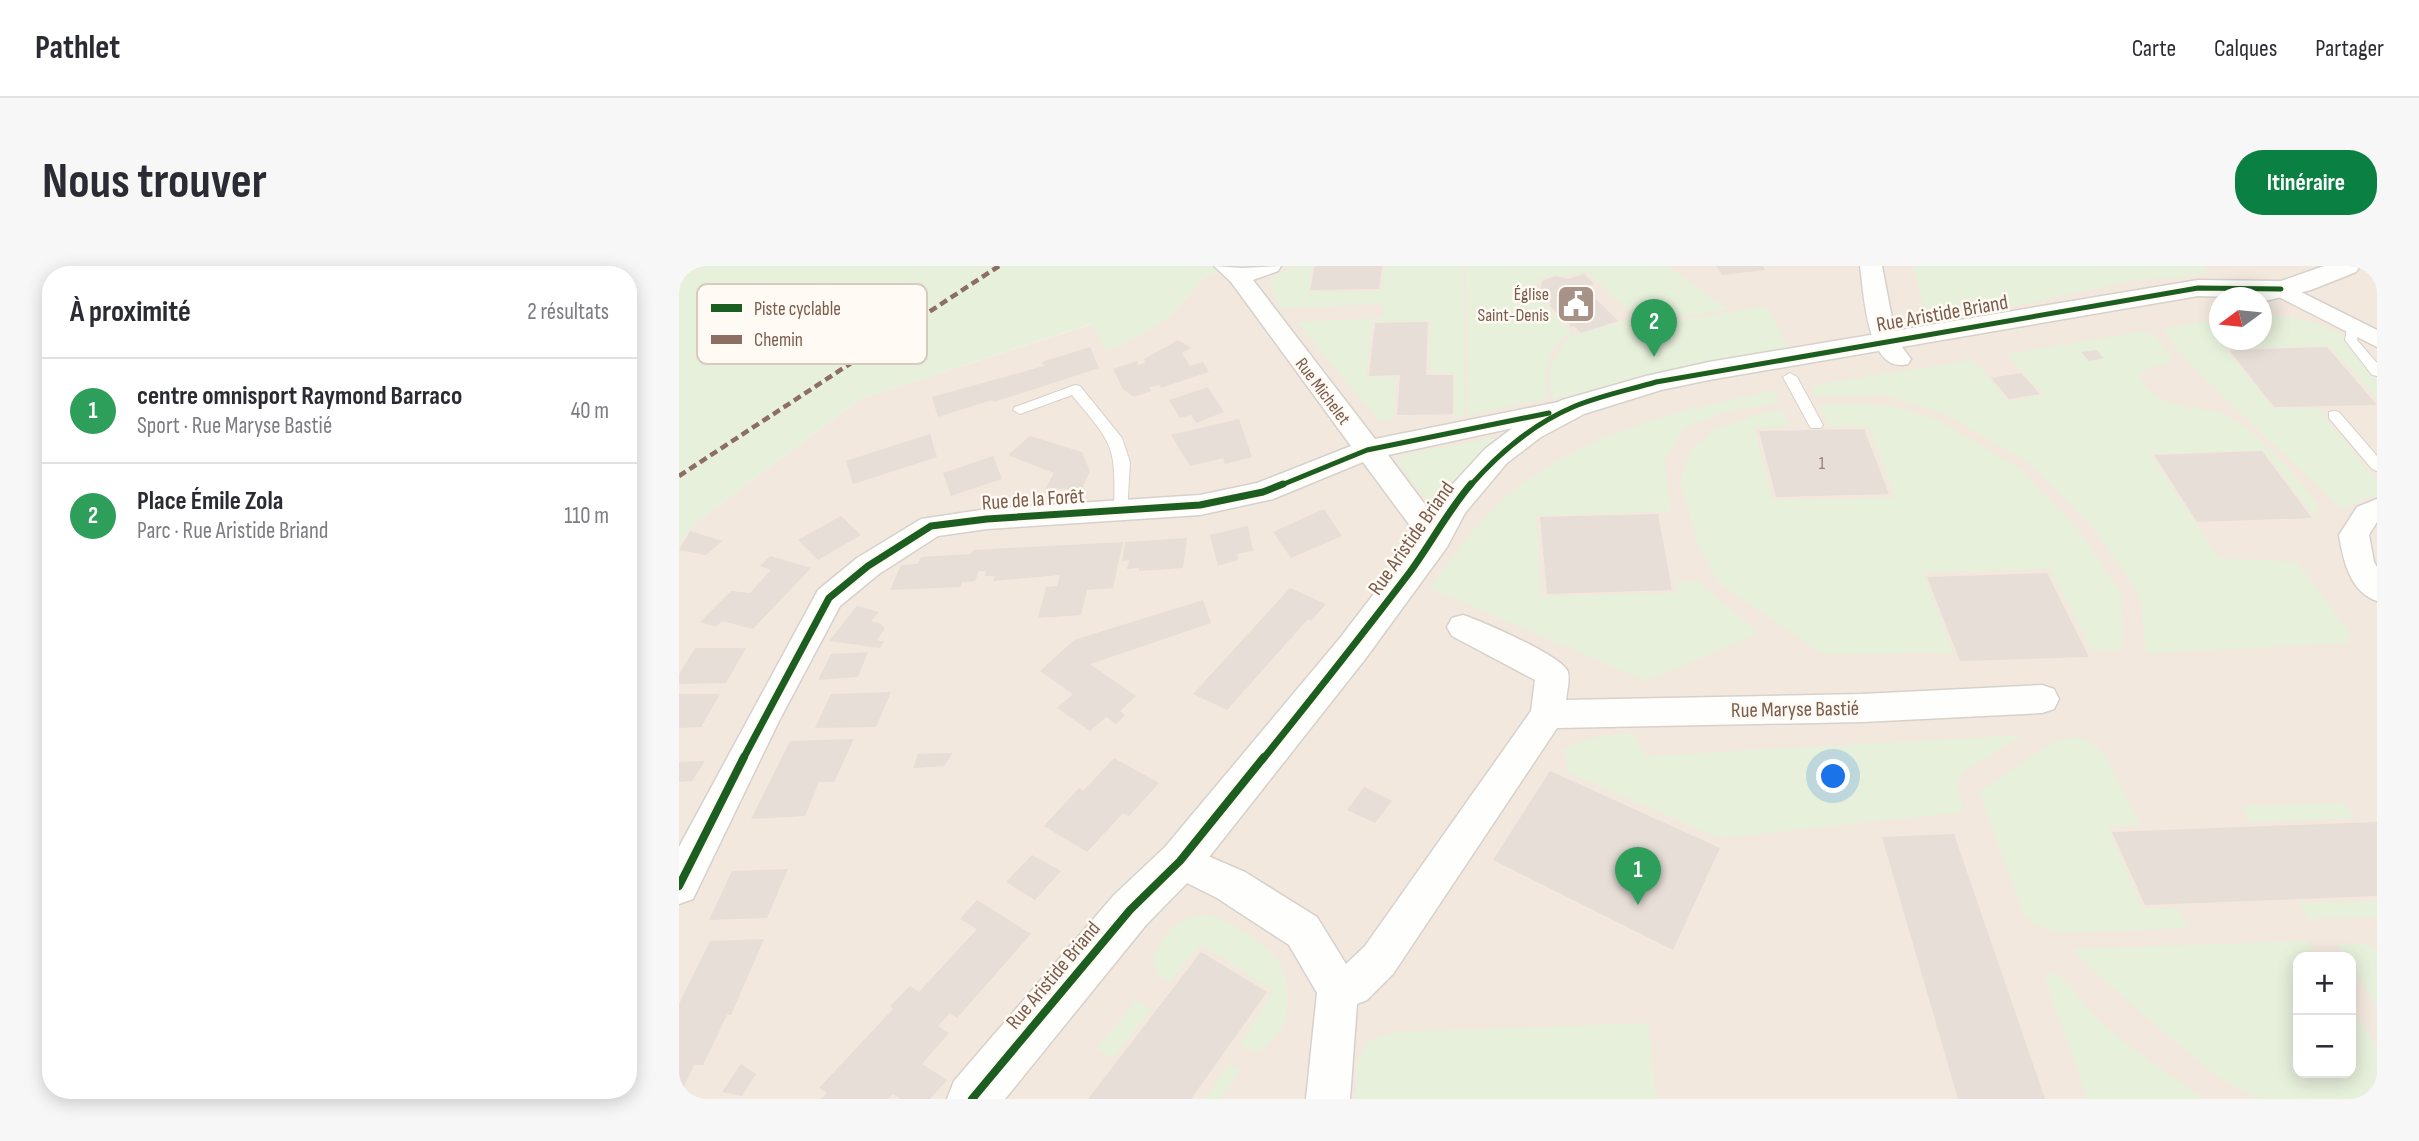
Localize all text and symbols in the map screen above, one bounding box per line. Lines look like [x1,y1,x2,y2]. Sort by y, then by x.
text: Pathlet [35,28,120,68]
text: Carte [2132,34,2176,63]
text: Calques [2214,34,2277,63]
text: Partager [2315,34,2384,63]
button: Itinéraire [2235,150,2377,215]
text: Nous trouver [42,153,267,212]
public building icon: Église Saint-Denis [1555,283,1597,325]
legend [697,284,927,364]
place label: Église Saint-Denis [1477,284,1549,326]
north arrow [2209,287,2272,350]
street label: Rue Aristide Briand [1874,290,2010,337]
text: À proximité [70,294,191,330]
text: 2 résultats [527,298,609,326]
text: Piste cyclable [754,298,841,321]
pin: 2 [1631,299,1677,357]
text: Chemin [754,329,803,352]
street label: Rue Michelet [1291,354,1355,429]
text: centre omnisport Raymond Barraco [137,381,462,412]
text: 1 [88,397,98,425]
text: 40 m [571,397,609,425]
text: Sport · Rue Maryse Bastié [137,412,332,440]
house number: 1 [1819,453,1826,474]
street label: Rue Aristide Briand [1363,477,1460,600]
street label: Rue de la Forêt [981,483,1085,516]
text: Place Émile Zola [137,486,283,517]
text: 2 [88,502,98,530]
text: 110 m [564,502,609,530]
text: Parc · Rue Aristide Briand [137,517,328,545]
street label: Rue Maryse Bastié [1731,696,1859,723]
your location [1816,759,1850,793]
pin: 1 [1615,847,1661,905]
street label: Rue Aristide Briand [1001,916,1106,1034]
map controls [2293,952,2356,1078]
button: + [2293,952,2356,1015]
button: − [2293,1015,2356,1078]

